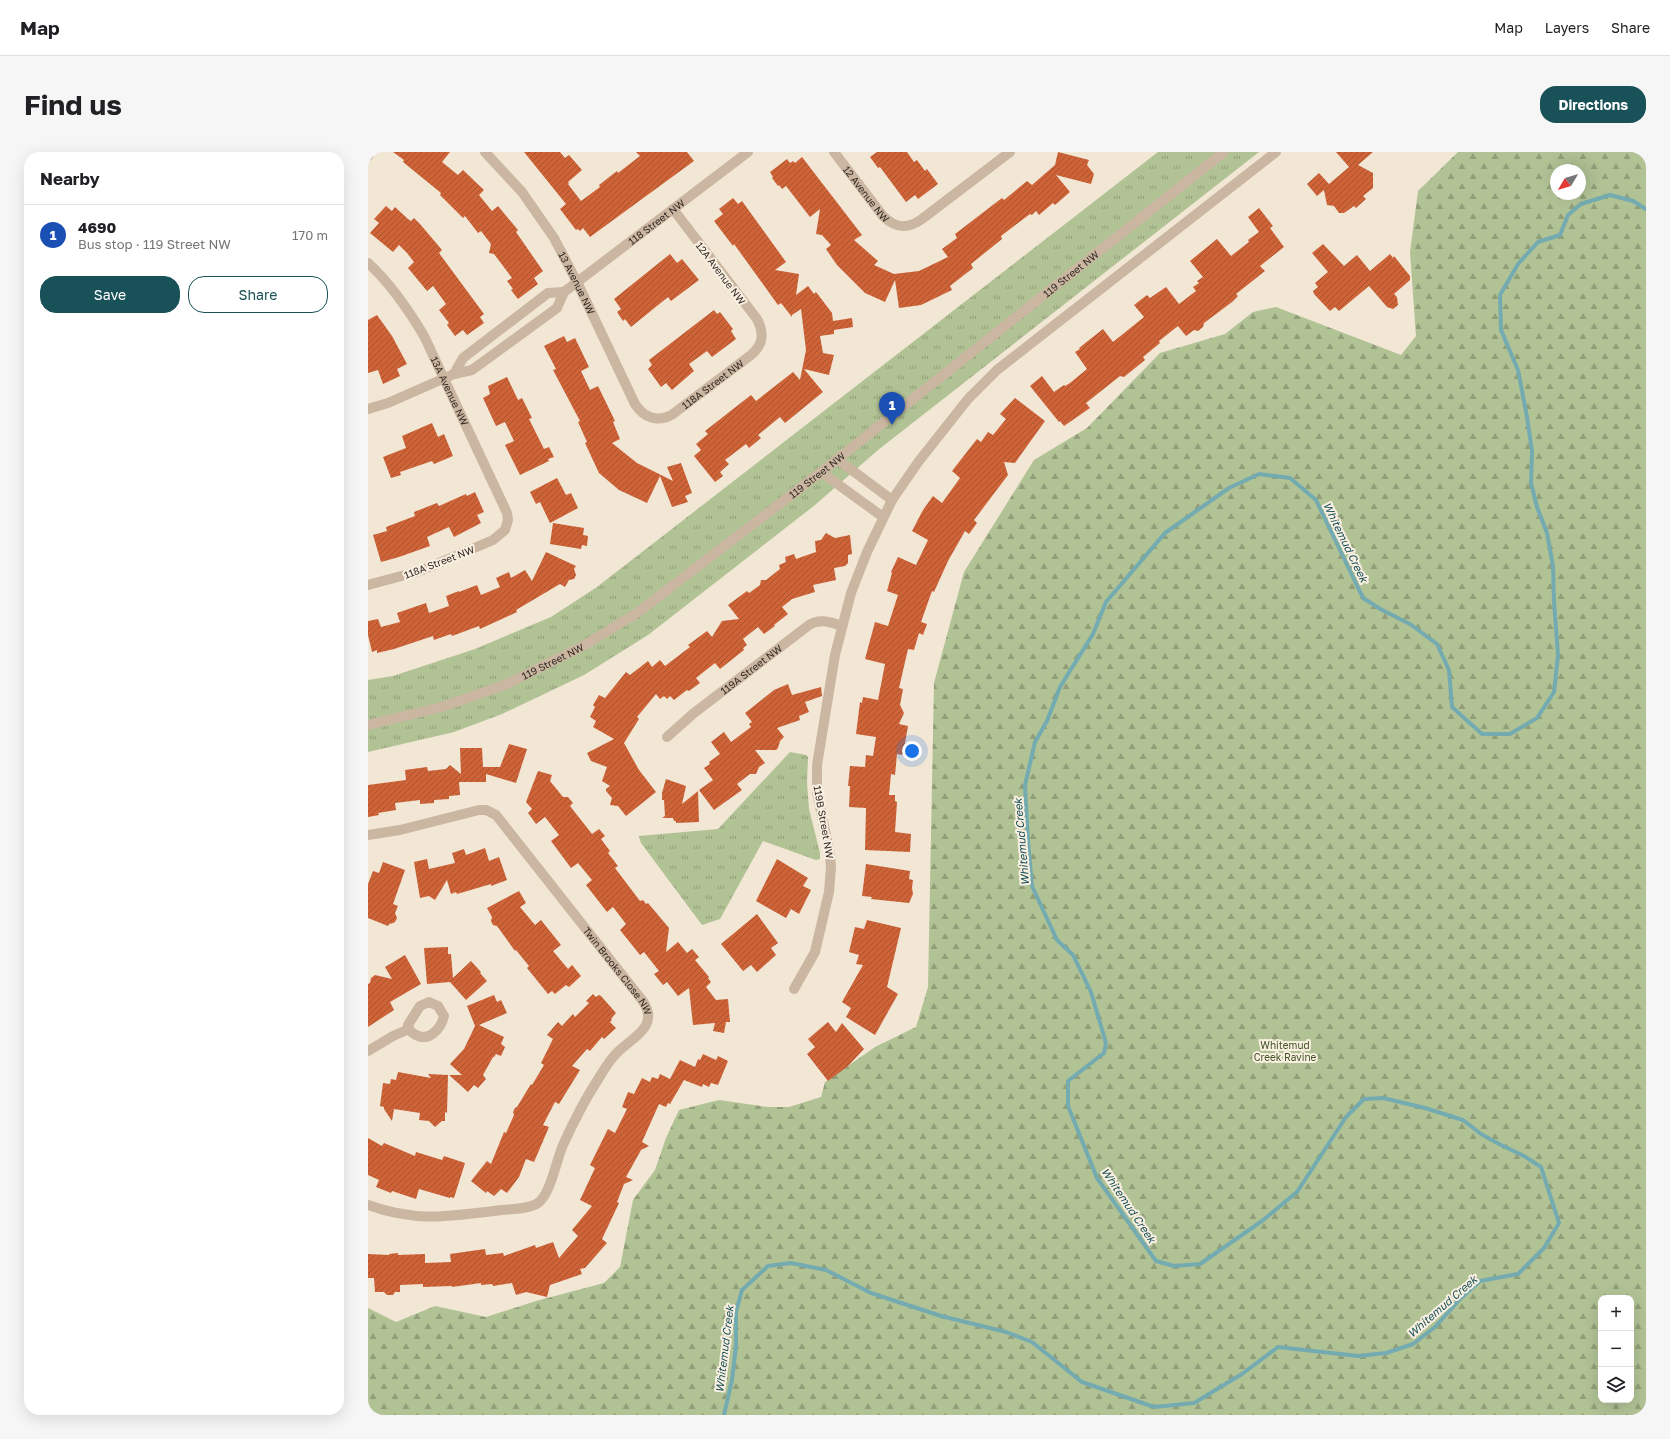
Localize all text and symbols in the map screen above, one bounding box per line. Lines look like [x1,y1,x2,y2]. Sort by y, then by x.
text: Map [20,16,60,39]
text: Map [1494,19,1523,36]
text: Layers [1545,19,1589,36]
text: Share [1611,19,1650,36]
button: Directions [1540,86,1646,123]
text: Find us [24,88,122,121]
street label: 12 Avenue NW [841,163,892,225]
north arrow [1550,164,1586,200]
text: Nearby [40,168,100,189]
street label: 118 Street NW [626,196,687,247]
text: 4690 [78,218,116,236]
text: 1 [50,227,56,243]
text: 170 m [292,227,328,243]
text: Bus stop · 119 Street NW [78,236,231,252]
street label: 12A Avenue NW [694,239,749,307]
street label: 119 Street NW [1040,248,1101,299]
street label: 13 Avenue NW [556,250,598,317]
button: Save [40,276,180,313]
button: Share [188,276,328,313]
street label: 13A Avenue NW [428,354,471,428]
street label: 118A Street NW [679,357,746,411]
pin: 1 [879,392,905,425]
street label: 119 Street NW [786,449,847,500]
water label: Whitemud Creek [1321,500,1372,586]
street label: 118A Street NW [402,543,476,581]
street label: 119 Street NW [520,641,586,682]
street label: 119A Street NW [718,642,785,697]
your location [902,741,922,761]
street label: 119B Street NW [812,784,836,860]
water label: Whitemud Creek [1011,796,1031,886]
street label: Twin Brooks Close NW [581,924,655,1017]
park label: Whitemud Creek Ravine [1254,1039,1317,1063]
water label: Whitemud Creek [1099,1165,1160,1246]
water label: Whitemud Creek [1405,1271,1481,1340]
map controls [1598,1295,1634,1403]
button: + [1598,1295,1634,1331]
water label: Whitemud Creek [712,1303,736,1393]
button: − [1598,1331,1634,1367]
button: layers [1598,1367,1634,1403]

